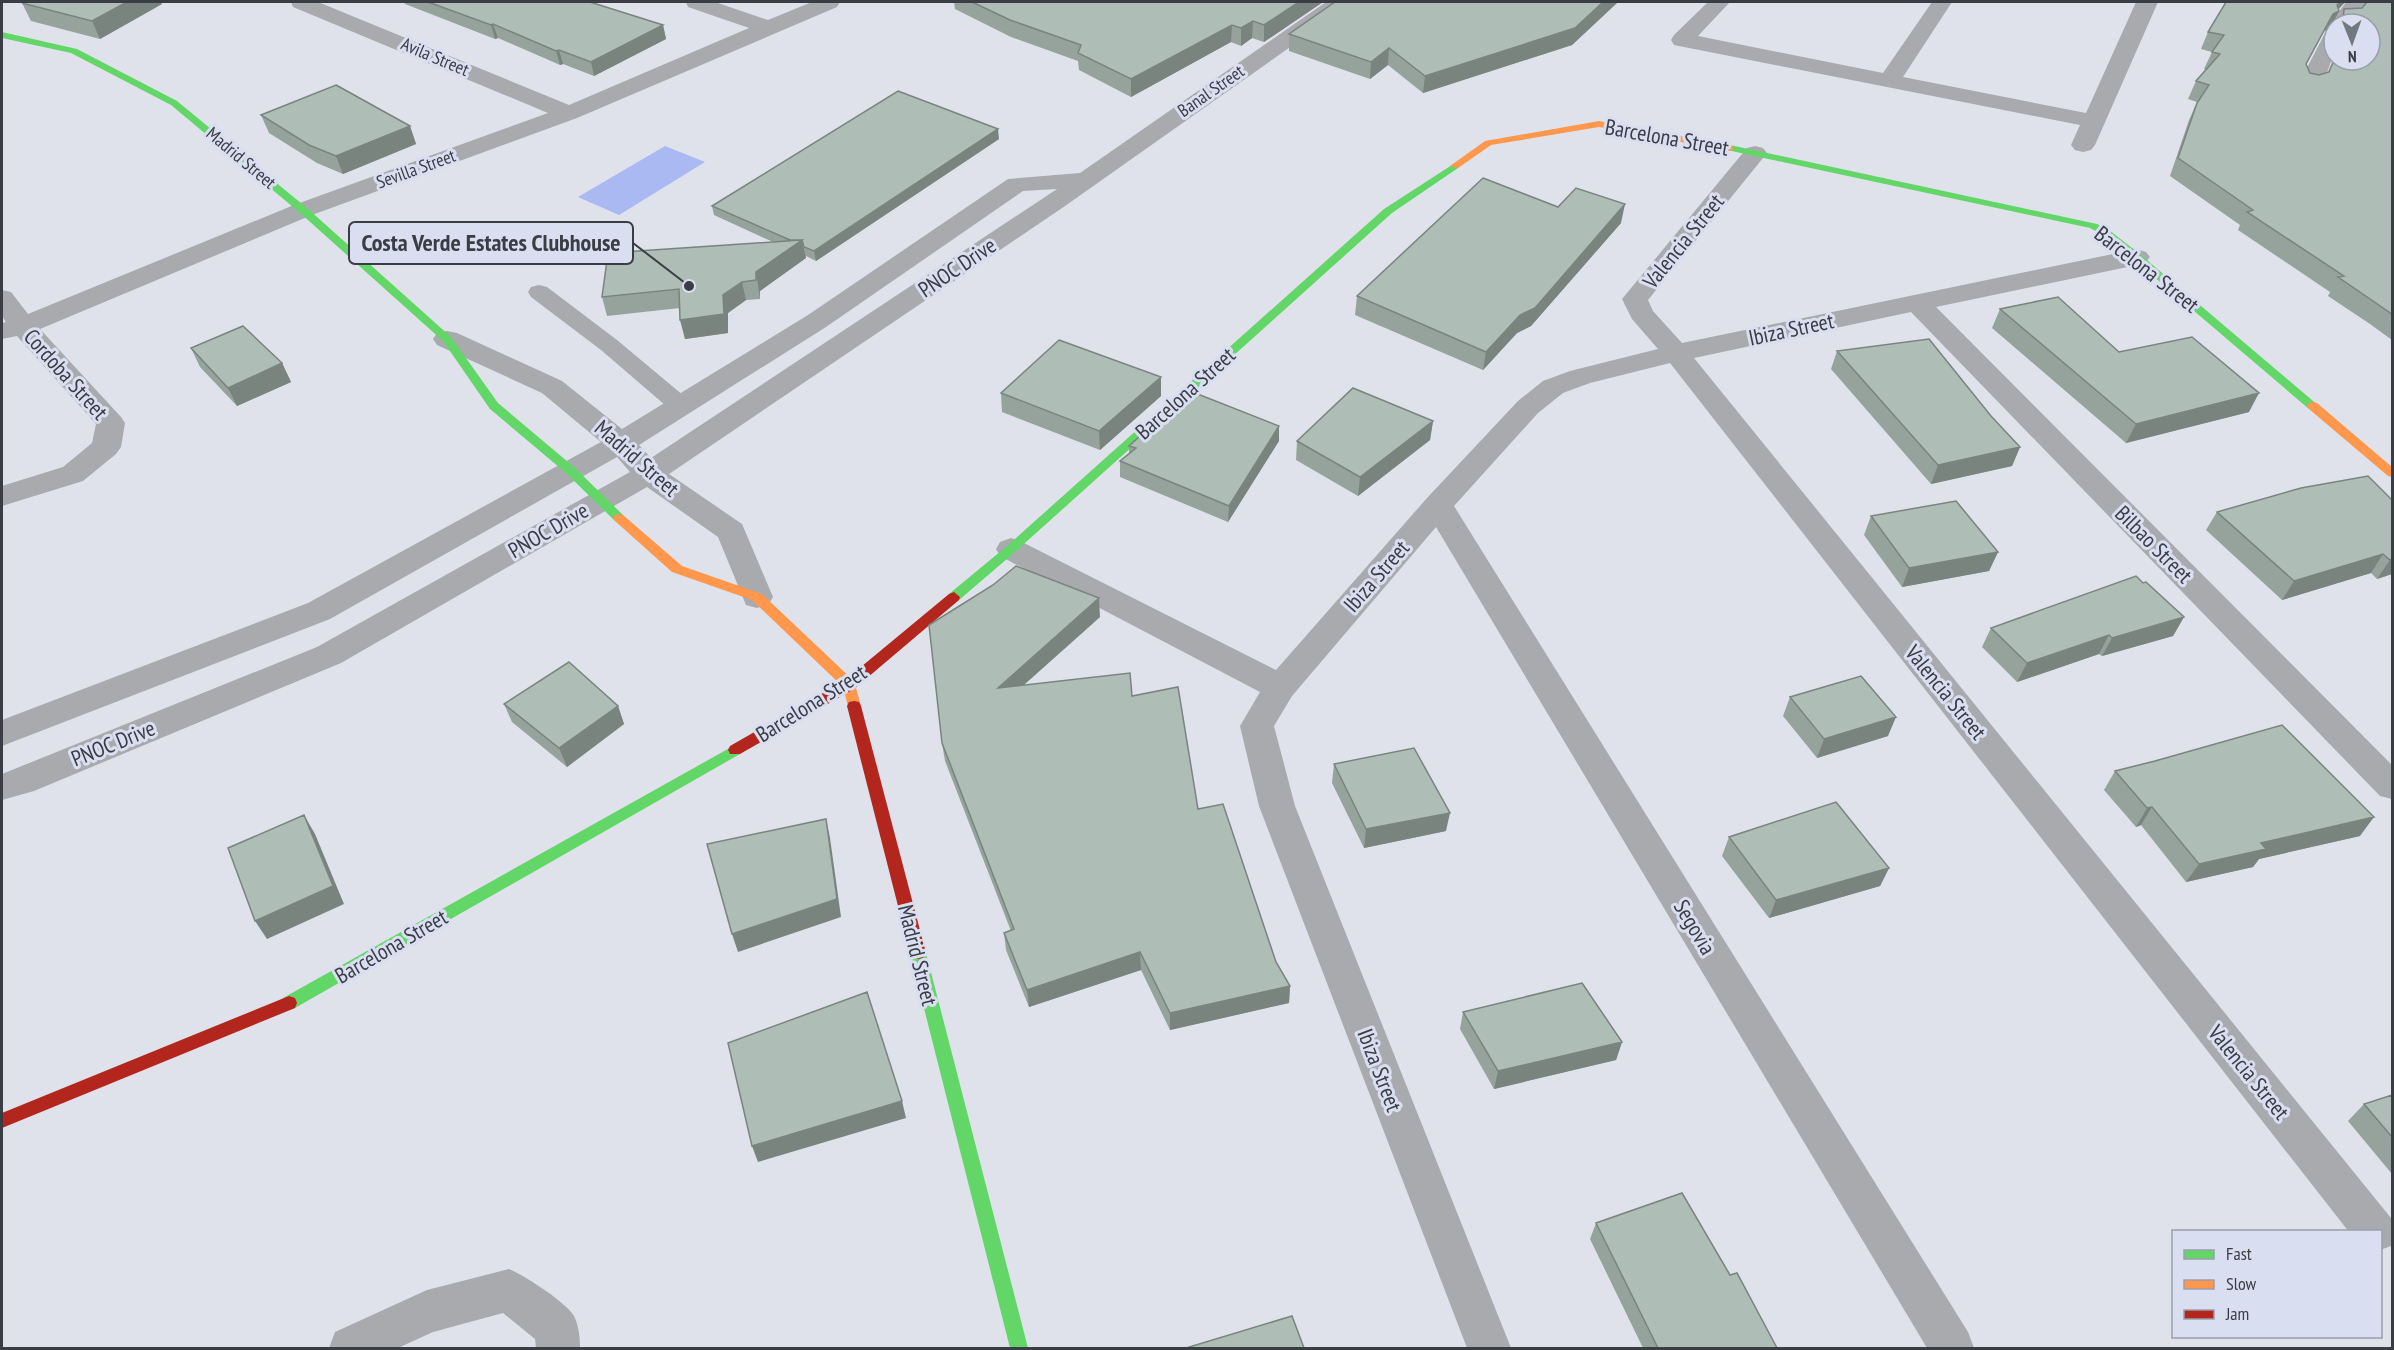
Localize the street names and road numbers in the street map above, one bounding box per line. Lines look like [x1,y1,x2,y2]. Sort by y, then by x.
street label: Avila Street [398,32,473,81]
street label: Banal Street [1173,59,1248,122]
street label: Barcelona Street [1603,112,1731,162]
street label: Madrid Street [202,122,281,194]
street label: Sevilla Street [373,144,459,193]
street label: Valencia Street [1636,188,1730,295]
street label: Barcelona Street [2089,219,2205,319]
street label: PNOC Drive [913,231,1001,303]
street label: Ibiza Street [1746,306,1836,352]
street label: Cordoba Street [18,323,114,425]
street label: Barcelona Street [1129,341,1241,445]
street label: Madrid Street [589,414,685,502]
street label: PNOC Drive [503,496,593,564]
street label: Bilbao Street [2109,499,2199,589]
street label: Ibiza Street [1337,534,1415,618]
street label: Valencia Street [1899,638,1993,745]
street label: Barcelona Street [751,658,871,748]
street label: PNOC Drive [67,714,159,772]
street label: Segovia [1668,894,1722,960]
street label: Madrid Street [892,902,944,1008]
street label: Barcelona Street [330,903,452,989]
street label: Valencia Street [2202,1018,2296,1125]
street label: Ibiza Street [1351,1025,1409,1115]

